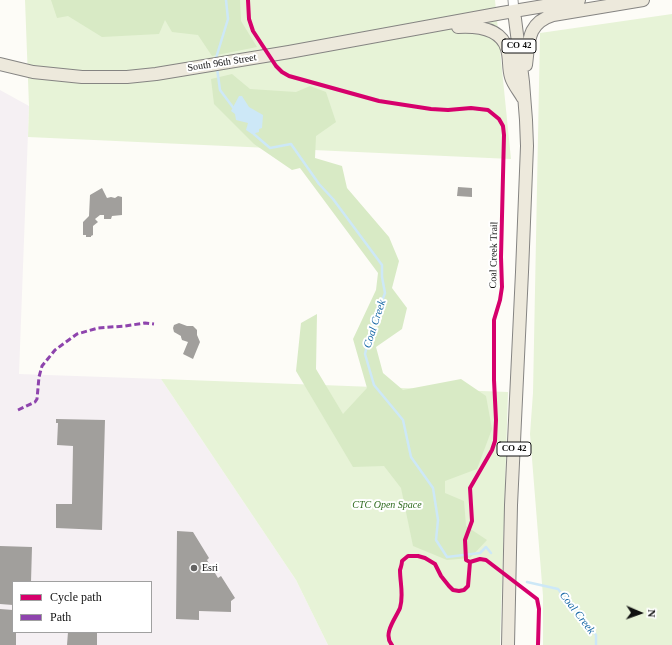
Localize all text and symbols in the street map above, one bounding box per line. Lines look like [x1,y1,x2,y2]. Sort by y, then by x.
road number: CO 42 [502,39,536,53]
street label: South 96th Street [187,52,257,74]
street label: Coal Creek Trail [487,221,501,289]
water label: Coal Creek [361,298,389,350]
road number: CO 42 [497,442,531,456]
park label: CTC Open Space [352,499,422,511]
place label: Esri [202,562,218,574]
marker: Esri [189,563,199,573]
legend [12,581,152,633]
water label: Coal Creek [556,589,598,637]
text: Cycle path [50,590,102,604]
north arrow [620,593,660,633]
text: N [646,609,658,618]
text: Path [50,610,71,624]

